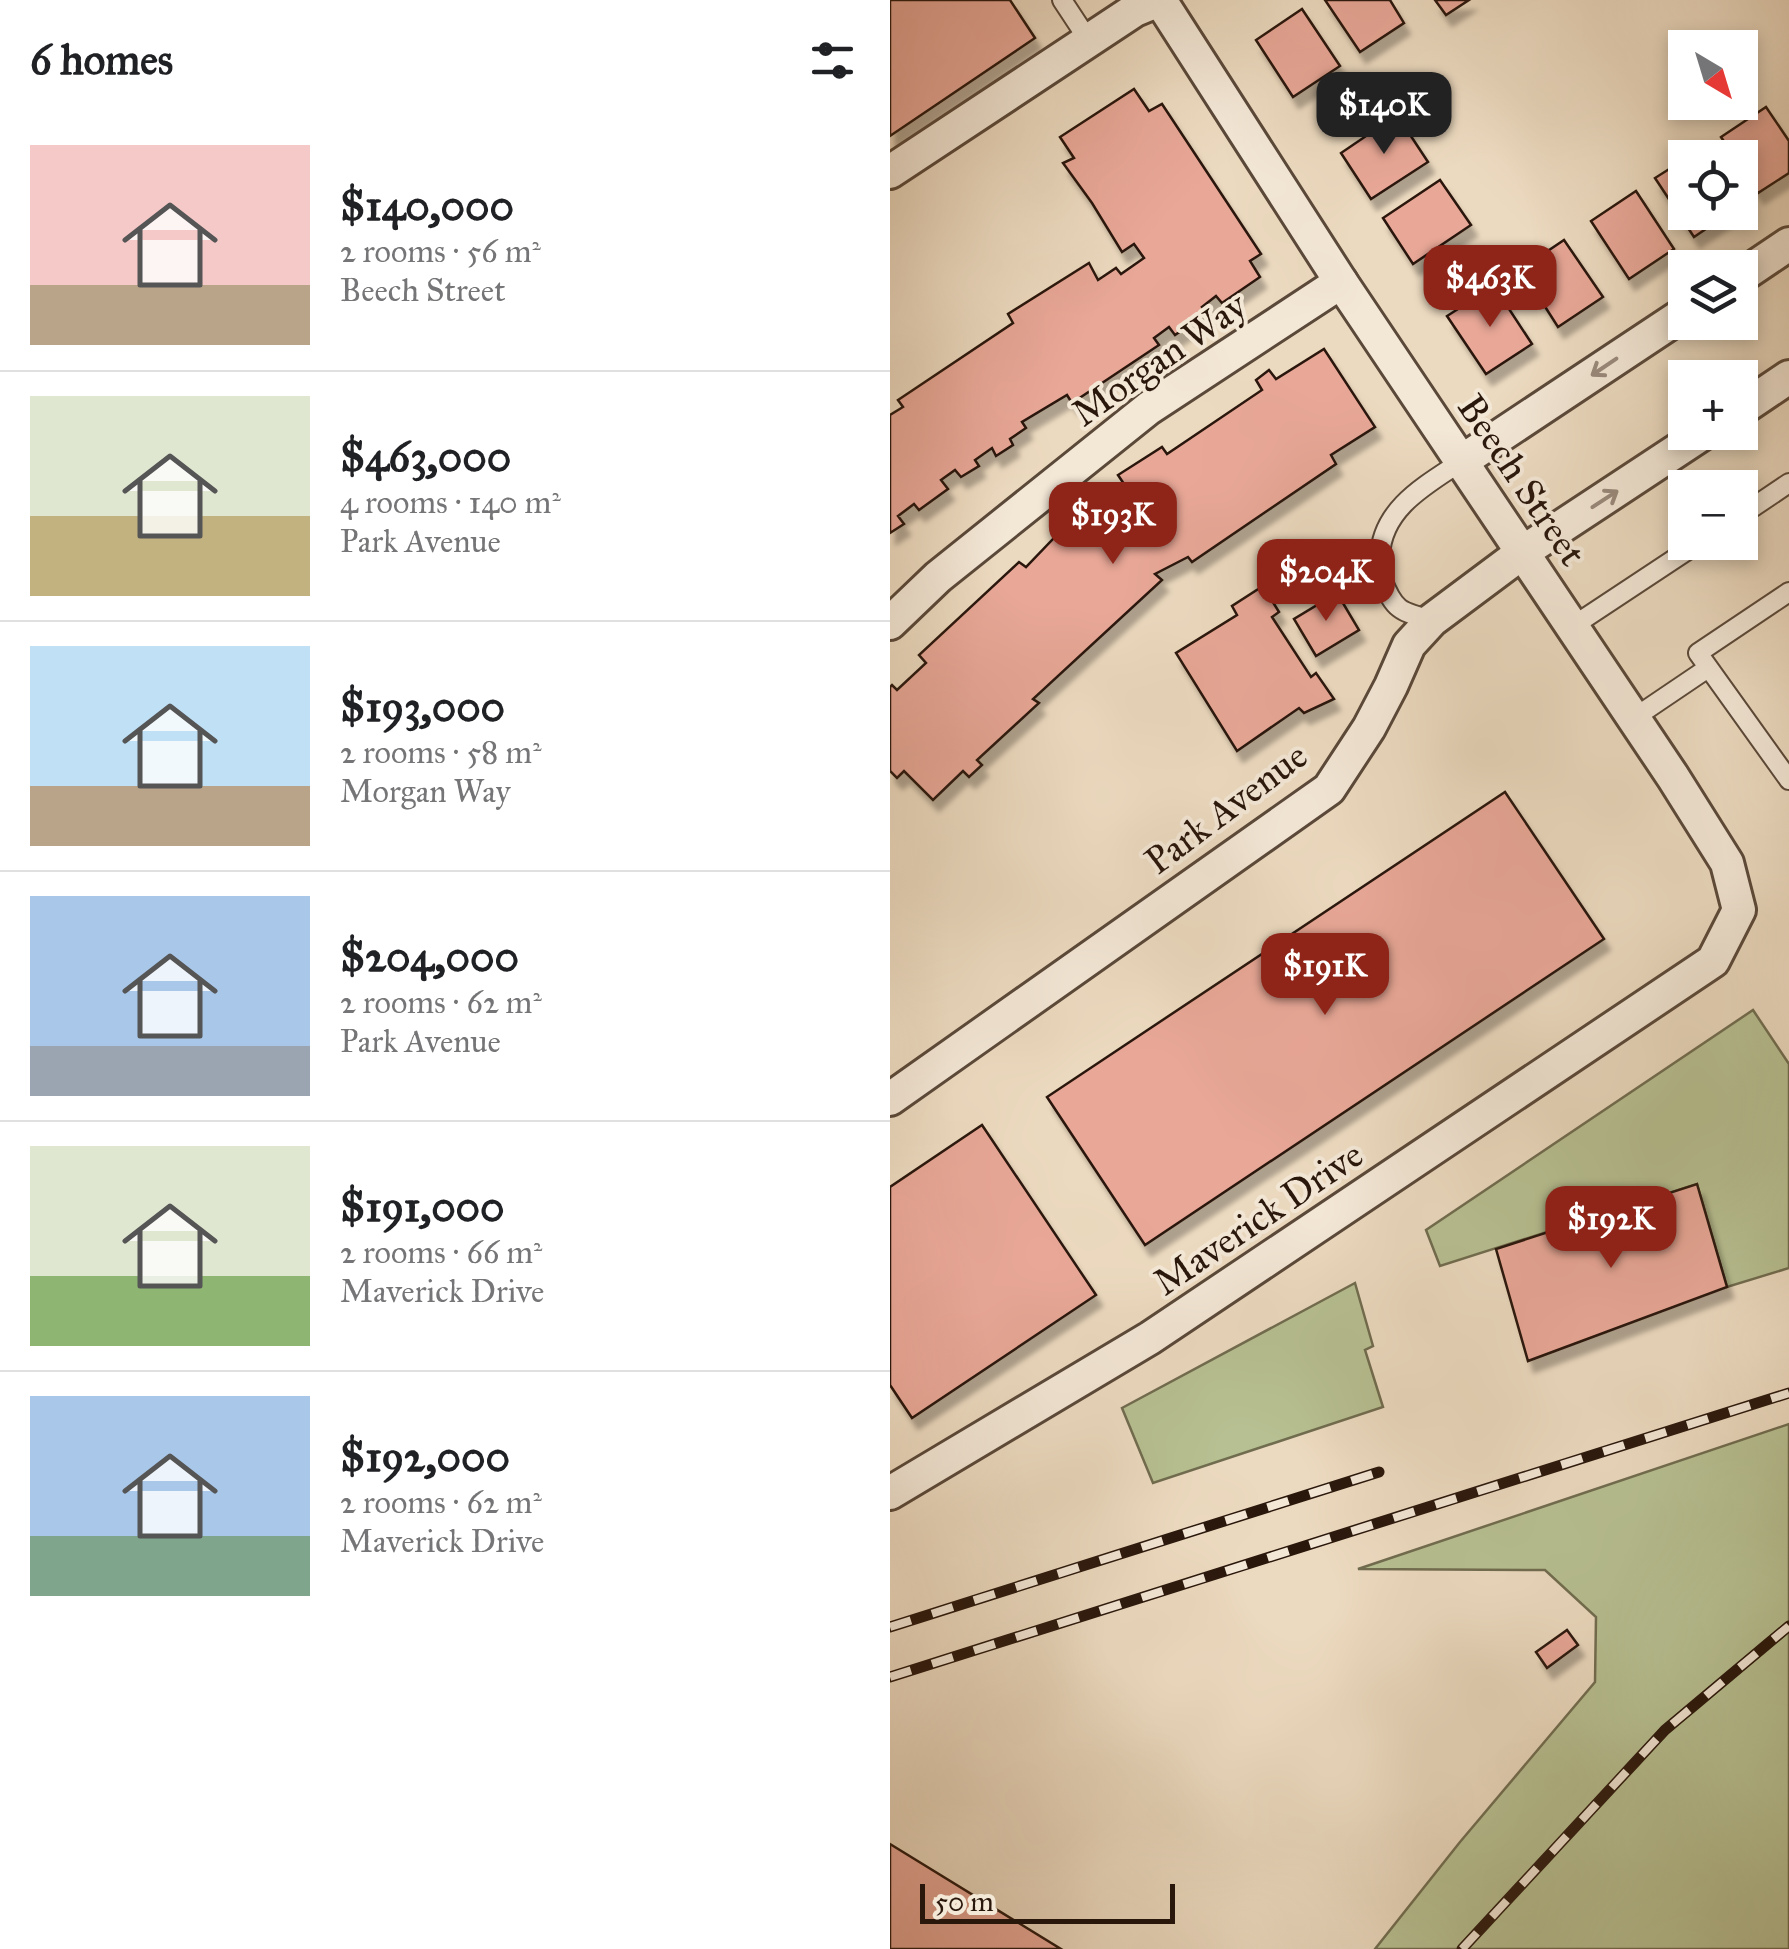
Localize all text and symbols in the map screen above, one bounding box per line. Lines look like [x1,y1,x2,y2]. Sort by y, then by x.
north arrow [1668,30,1758,120]
map controls [1668,30,1758,560]
icon: filters [805,33,860,88]
text: 6 homes [30,34,173,86]
pin: $140K [1314,72,1454,157]
text: $140K [1339,85,1430,124]
button: locate [1668,140,1758,230]
text: $140,000 [340,180,514,232]
icon: home [110,185,230,305]
text: 2 rooms · 56 m² [340,232,541,271]
pin: $463K [1420,245,1560,330]
button: layers [1668,250,1758,340]
text: $463K [1446,258,1534,297]
text: Beech Street [340,271,505,310]
street label: Morgan Way [1063,281,1256,436]
one-way arrow [1590,356,1618,377]
button: + [1668,360,1758,450]
street label: Beech Street [1448,386,1596,574]
text: $463,000 [340,431,511,483]
icon: home [110,436,230,556]
button: − [1668,470,1758,560]
pin: $193K [1043,482,1183,567]
text: 4 rooms · 140 m² [340,483,561,522]
one-way arrow [1590,488,1618,509]
text: $193K [1071,495,1155,534]
text: Park Avenue [340,522,501,561]
pin: $204K [1256,539,1396,624]
text: $204K [1279,552,1373,591]
text: $193,000 [340,681,505,733]
icon: home [110,686,230,806]
street label: Park Avenue [1136,732,1316,884]
text: 2 rooms · 58 m² [340,733,541,772]
text: Morgan Way [340,772,510,811]
text: $204,000 [340,931,519,983]
pin: $191K [1255,933,1395,1018]
icon: home [110,936,230,1056]
text: $191K [1283,946,1367,985]
text: 2 rooms · 62 m² [340,983,542,1022]
text: Park Avenue [340,1022,501,1061]
street label: Maverick Drive [1145,1131,1371,1305]
text: $191,000 [340,1181,505,1233]
icon: home [110,1186,230,1306]
pin: $192K [1541,1186,1681,1271]
text: $192K [1567,1199,1655,1238]
text: 2 rooms · 66 m² [340,1233,542,1272]
text: Maverick Drive [340,1272,544,1311]
text: $192,000 [340,1431,510,1483]
icon: home [110,1436,230,1556]
text: 2 rooms · 62 m² [340,1483,542,1522]
text: Maverick Drive [340,1522,544,1561]
scale bar [920,1879,1175,1924]
text: 50 m [935,1884,994,1919]

